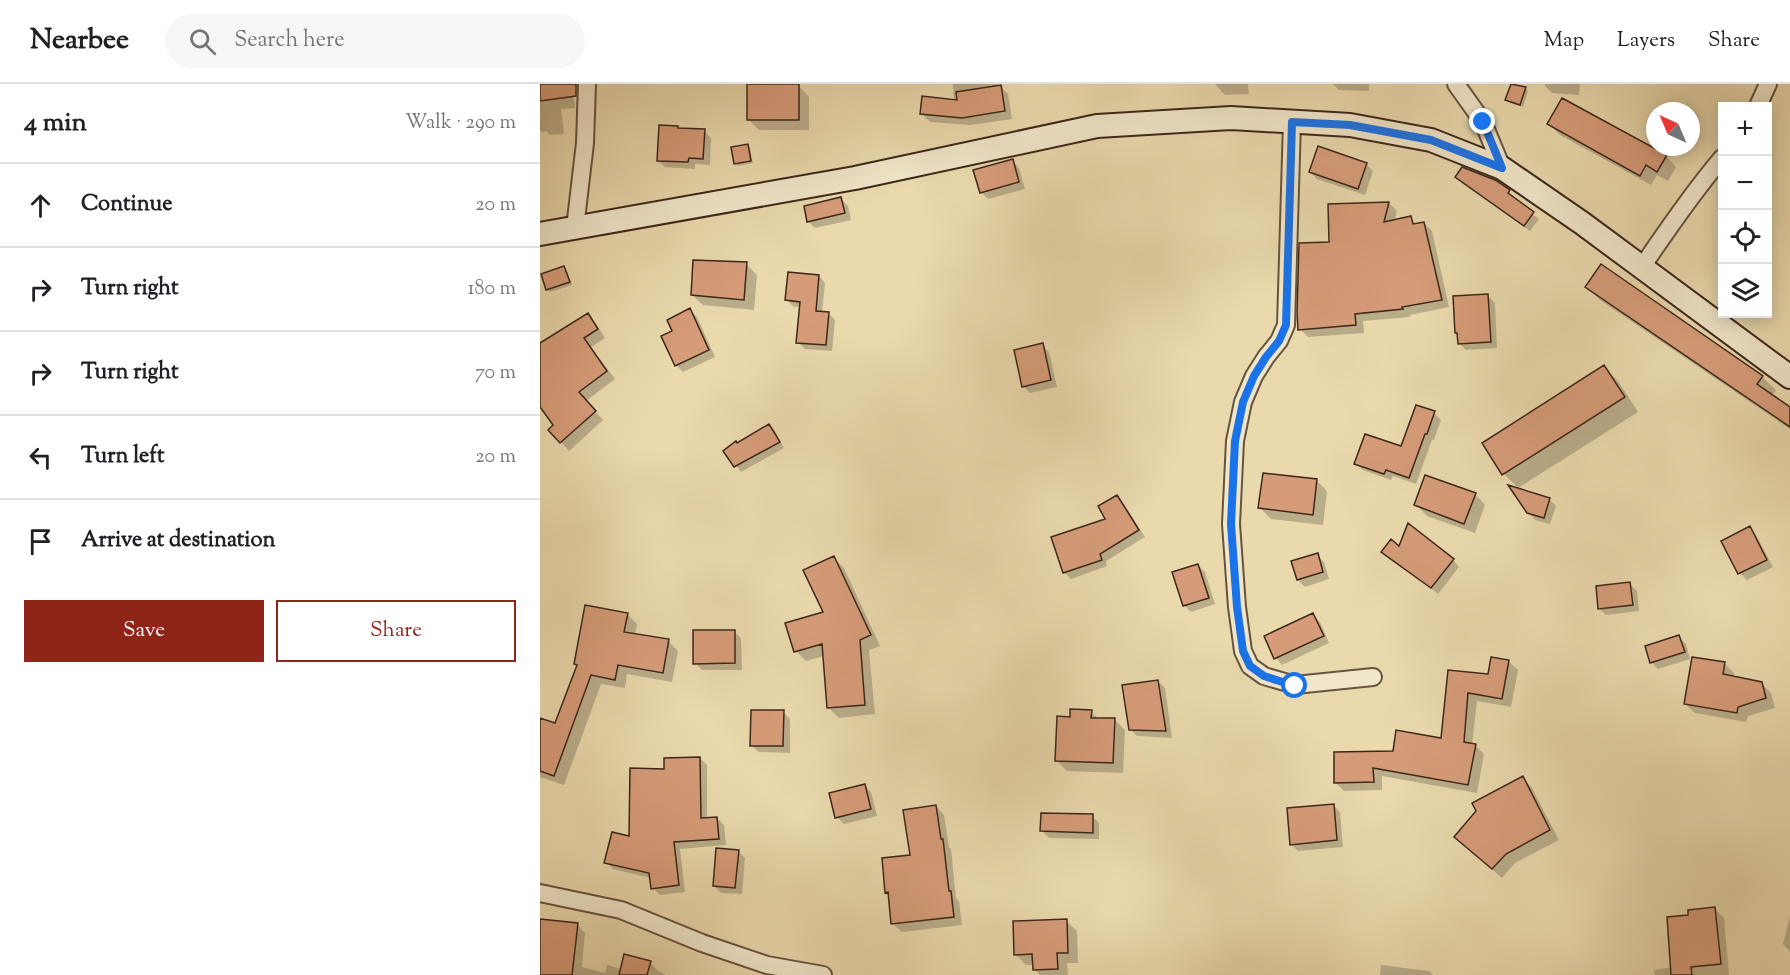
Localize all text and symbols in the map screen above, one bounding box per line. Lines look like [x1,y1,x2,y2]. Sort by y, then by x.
search box [165,14,585,68]
text: Nearbee [30,21,129,61]
icon: search [186,25,219,58]
text: Search here [234,25,345,57]
text: Map [1544,26,1584,56]
text: Layers [1617,26,1675,56]
text: Share [1708,26,1760,56]
north arrow [1646,102,1700,156]
map controls [1718,102,1772,318]
button: + [1718,102,1772,156]
text: 4 min [24,105,87,142]
route end [1469,108,1495,134]
text: Walk · 290 m [405,109,516,138]
button: − [1718,156,1772,210]
icon: ahead [24,189,57,222]
text: Continue [81,189,172,221]
text: 20 m [475,191,516,220]
button: locate [1718,210,1772,264]
button: layers [1718,264,1772,318]
icon: right [24,273,57,306]
text: Turn right [81,273,178,305]
text: 180 m [468,275,516,304]
icon: right [24,357,57,390]
text: Turn right [81,357,178,389]
text: 70 m [475,359,516,388]
icon: left [24,441,57,474]
text: Turn left [81,441,164,473]
text: 20 m [475,443,516,472]
icon: arrive [24,525,57,558]
text: Arrive at destination [81,525,276,557]
button: Save [24,600,264,662]
button: Share [276,600,516,662]
route start [1281,672,1307,698]

